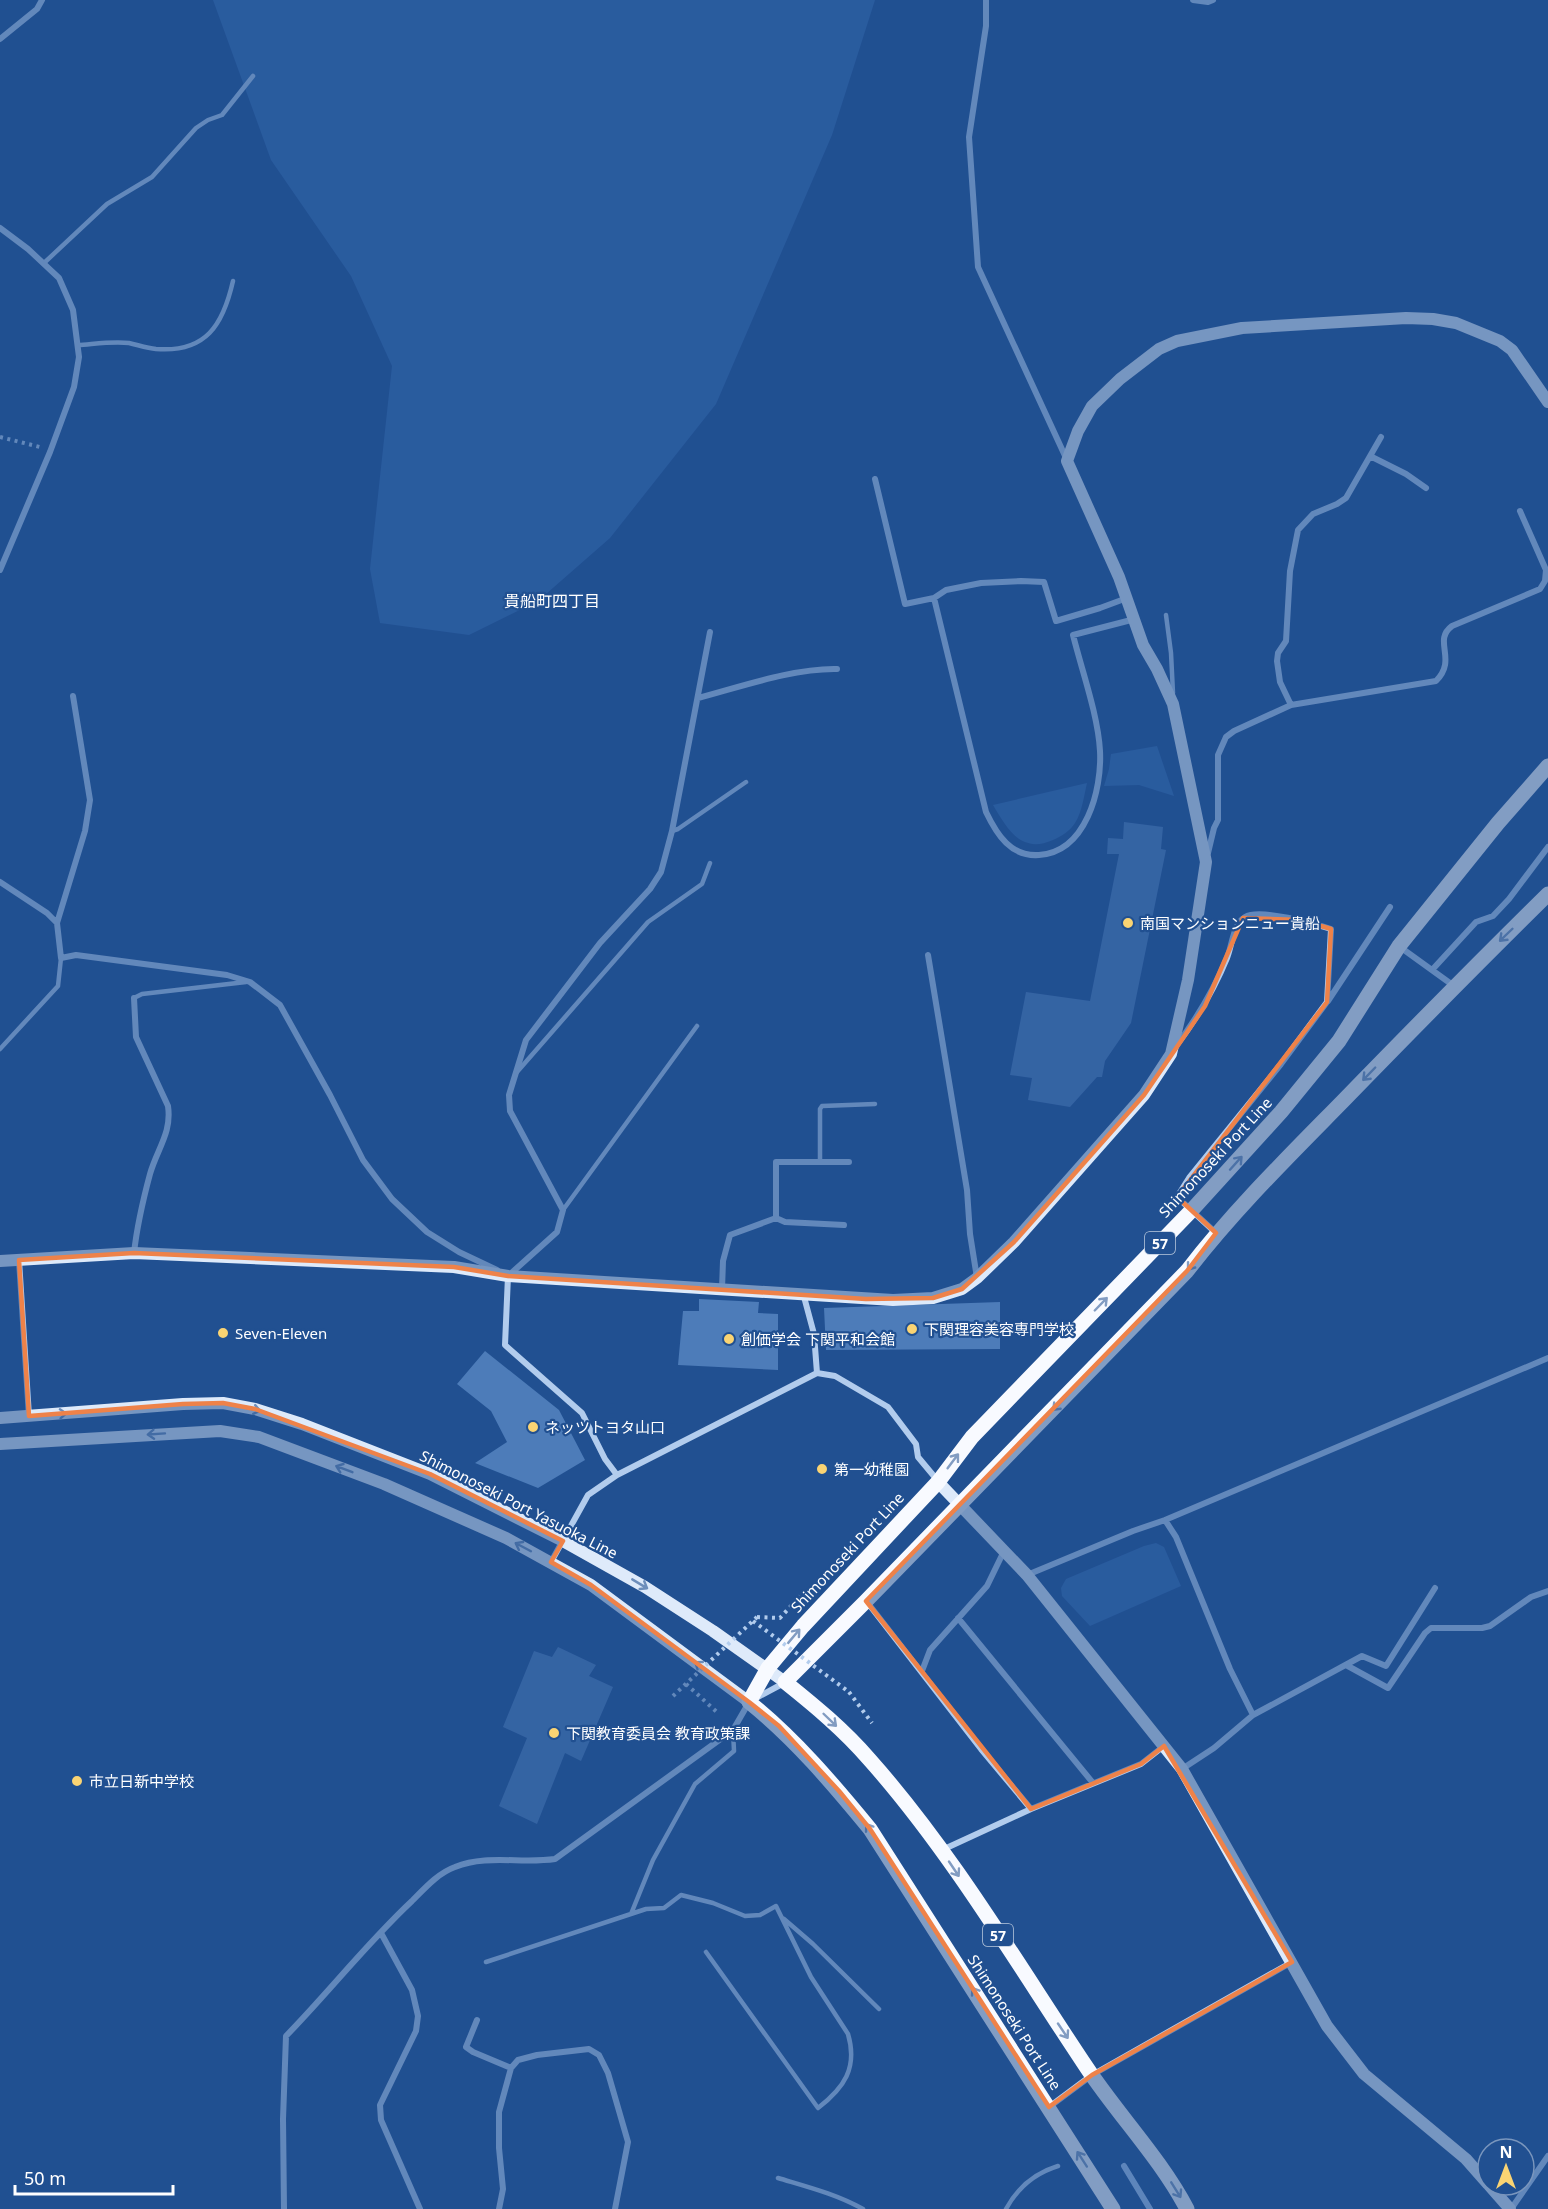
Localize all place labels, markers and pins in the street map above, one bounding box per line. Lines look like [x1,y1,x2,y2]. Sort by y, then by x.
place label: 南国マンションニュー貴船 [1140,913,1320,933]
marker: 南国マンションニュー貴船 [1121,916,1135,930]
place label: 下関理容美容専門学校 [924,1319,1074,1339]
marker: 下関理容美容専門学校 [905,1322,919,1336]
place label: Seven-Eleven [235,1323,327,1343]
marker: Seven-Eleven [216,1326,230,1340]
place label: 創価学会 下関平和会館 [741,1329,895,1349]
marker: 創価学会 下関平和会館 [722,1332,736,1346]
place label: ネッツトヨタ山口 [545,1417,665,1437]
marker: ネッツトヨタ山口 [526,1420,540,1434]
place label: 第一幼稚園 [834,1459,909,1479]
marker: 第一幼稚園 [815,1462,829,1476]
place label: 下関教育委員会 教育政策課 [566,1723,750,1743]
marker: 下関教育委員会 教育政策課 [547,1726,561,1740]
place label: 市立日新中学校 [89,1771,194,1791]
marker: 市立日新中学校 [70,1774,84,1788]

